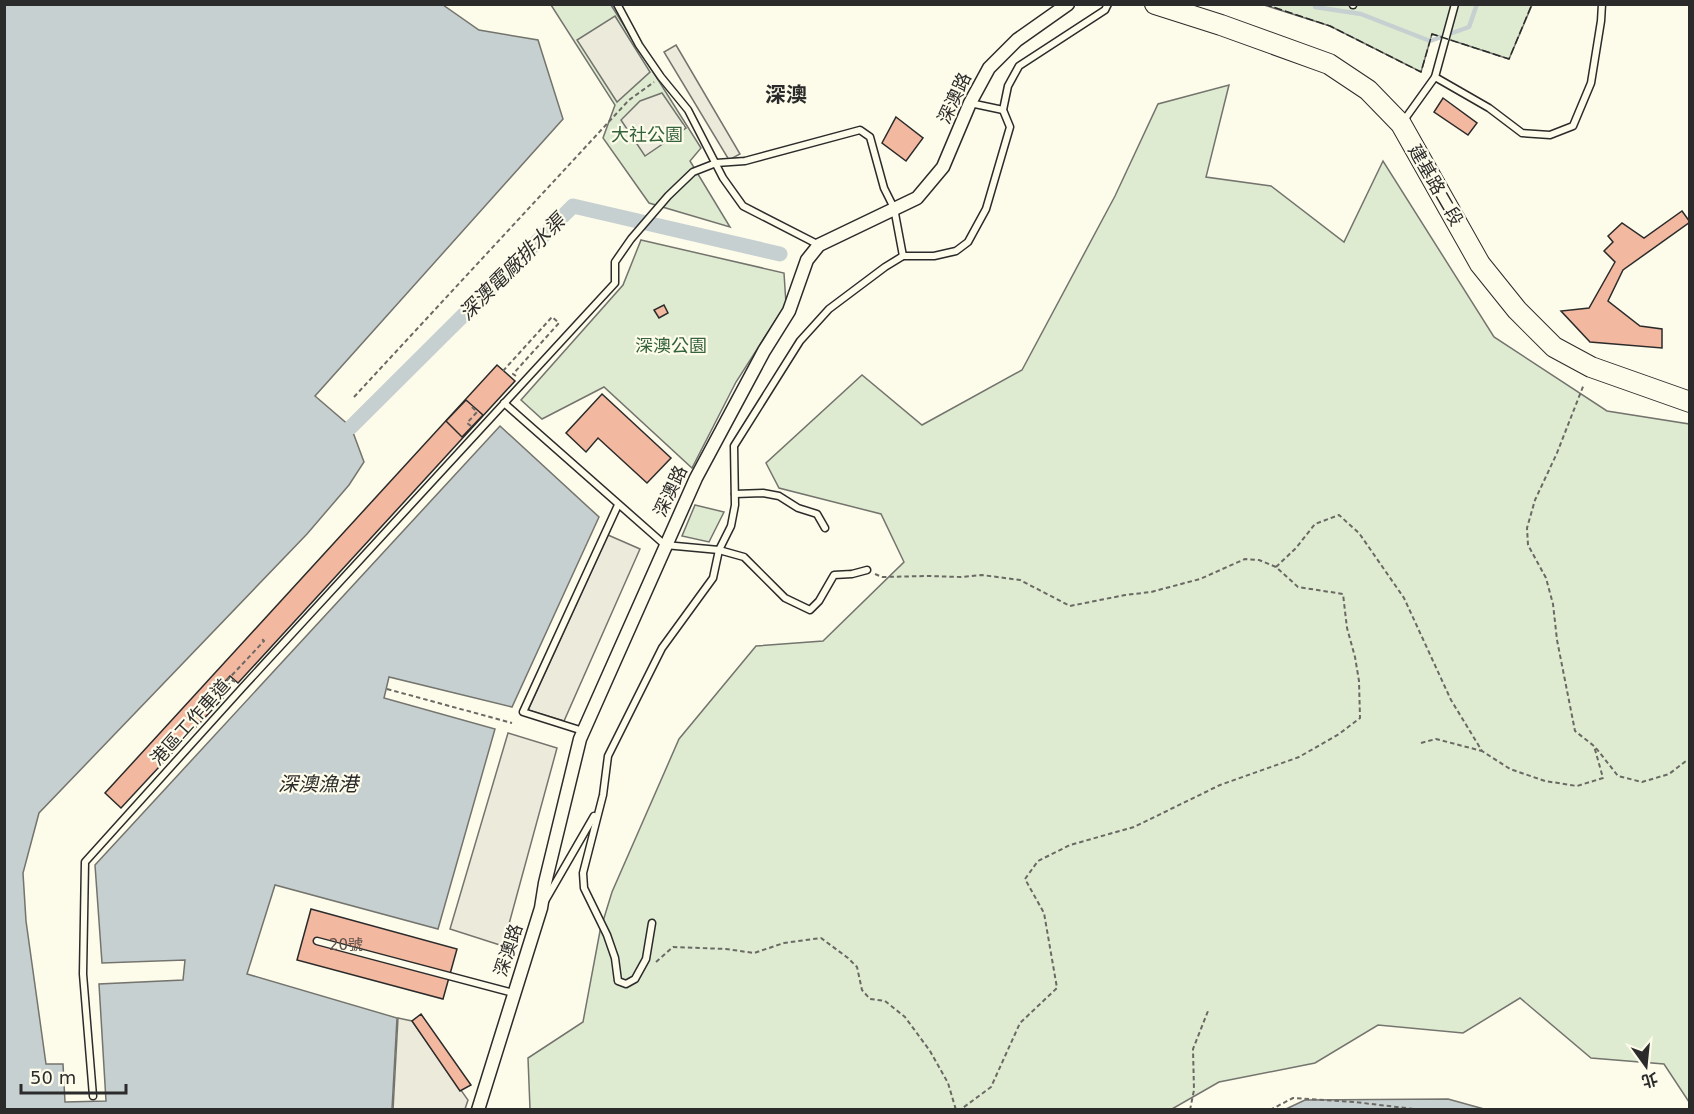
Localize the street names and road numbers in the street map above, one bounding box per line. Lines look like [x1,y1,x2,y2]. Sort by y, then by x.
street label: 深澳路 [933,69,975,127]
street label: 建基路二段 [1404,141,1468,229]
street label: 深澳路 [649,462,691,520]
street label: 港區工作車道 [146,675,234,769]
street label: 深澳路 [490,921,526,979]

